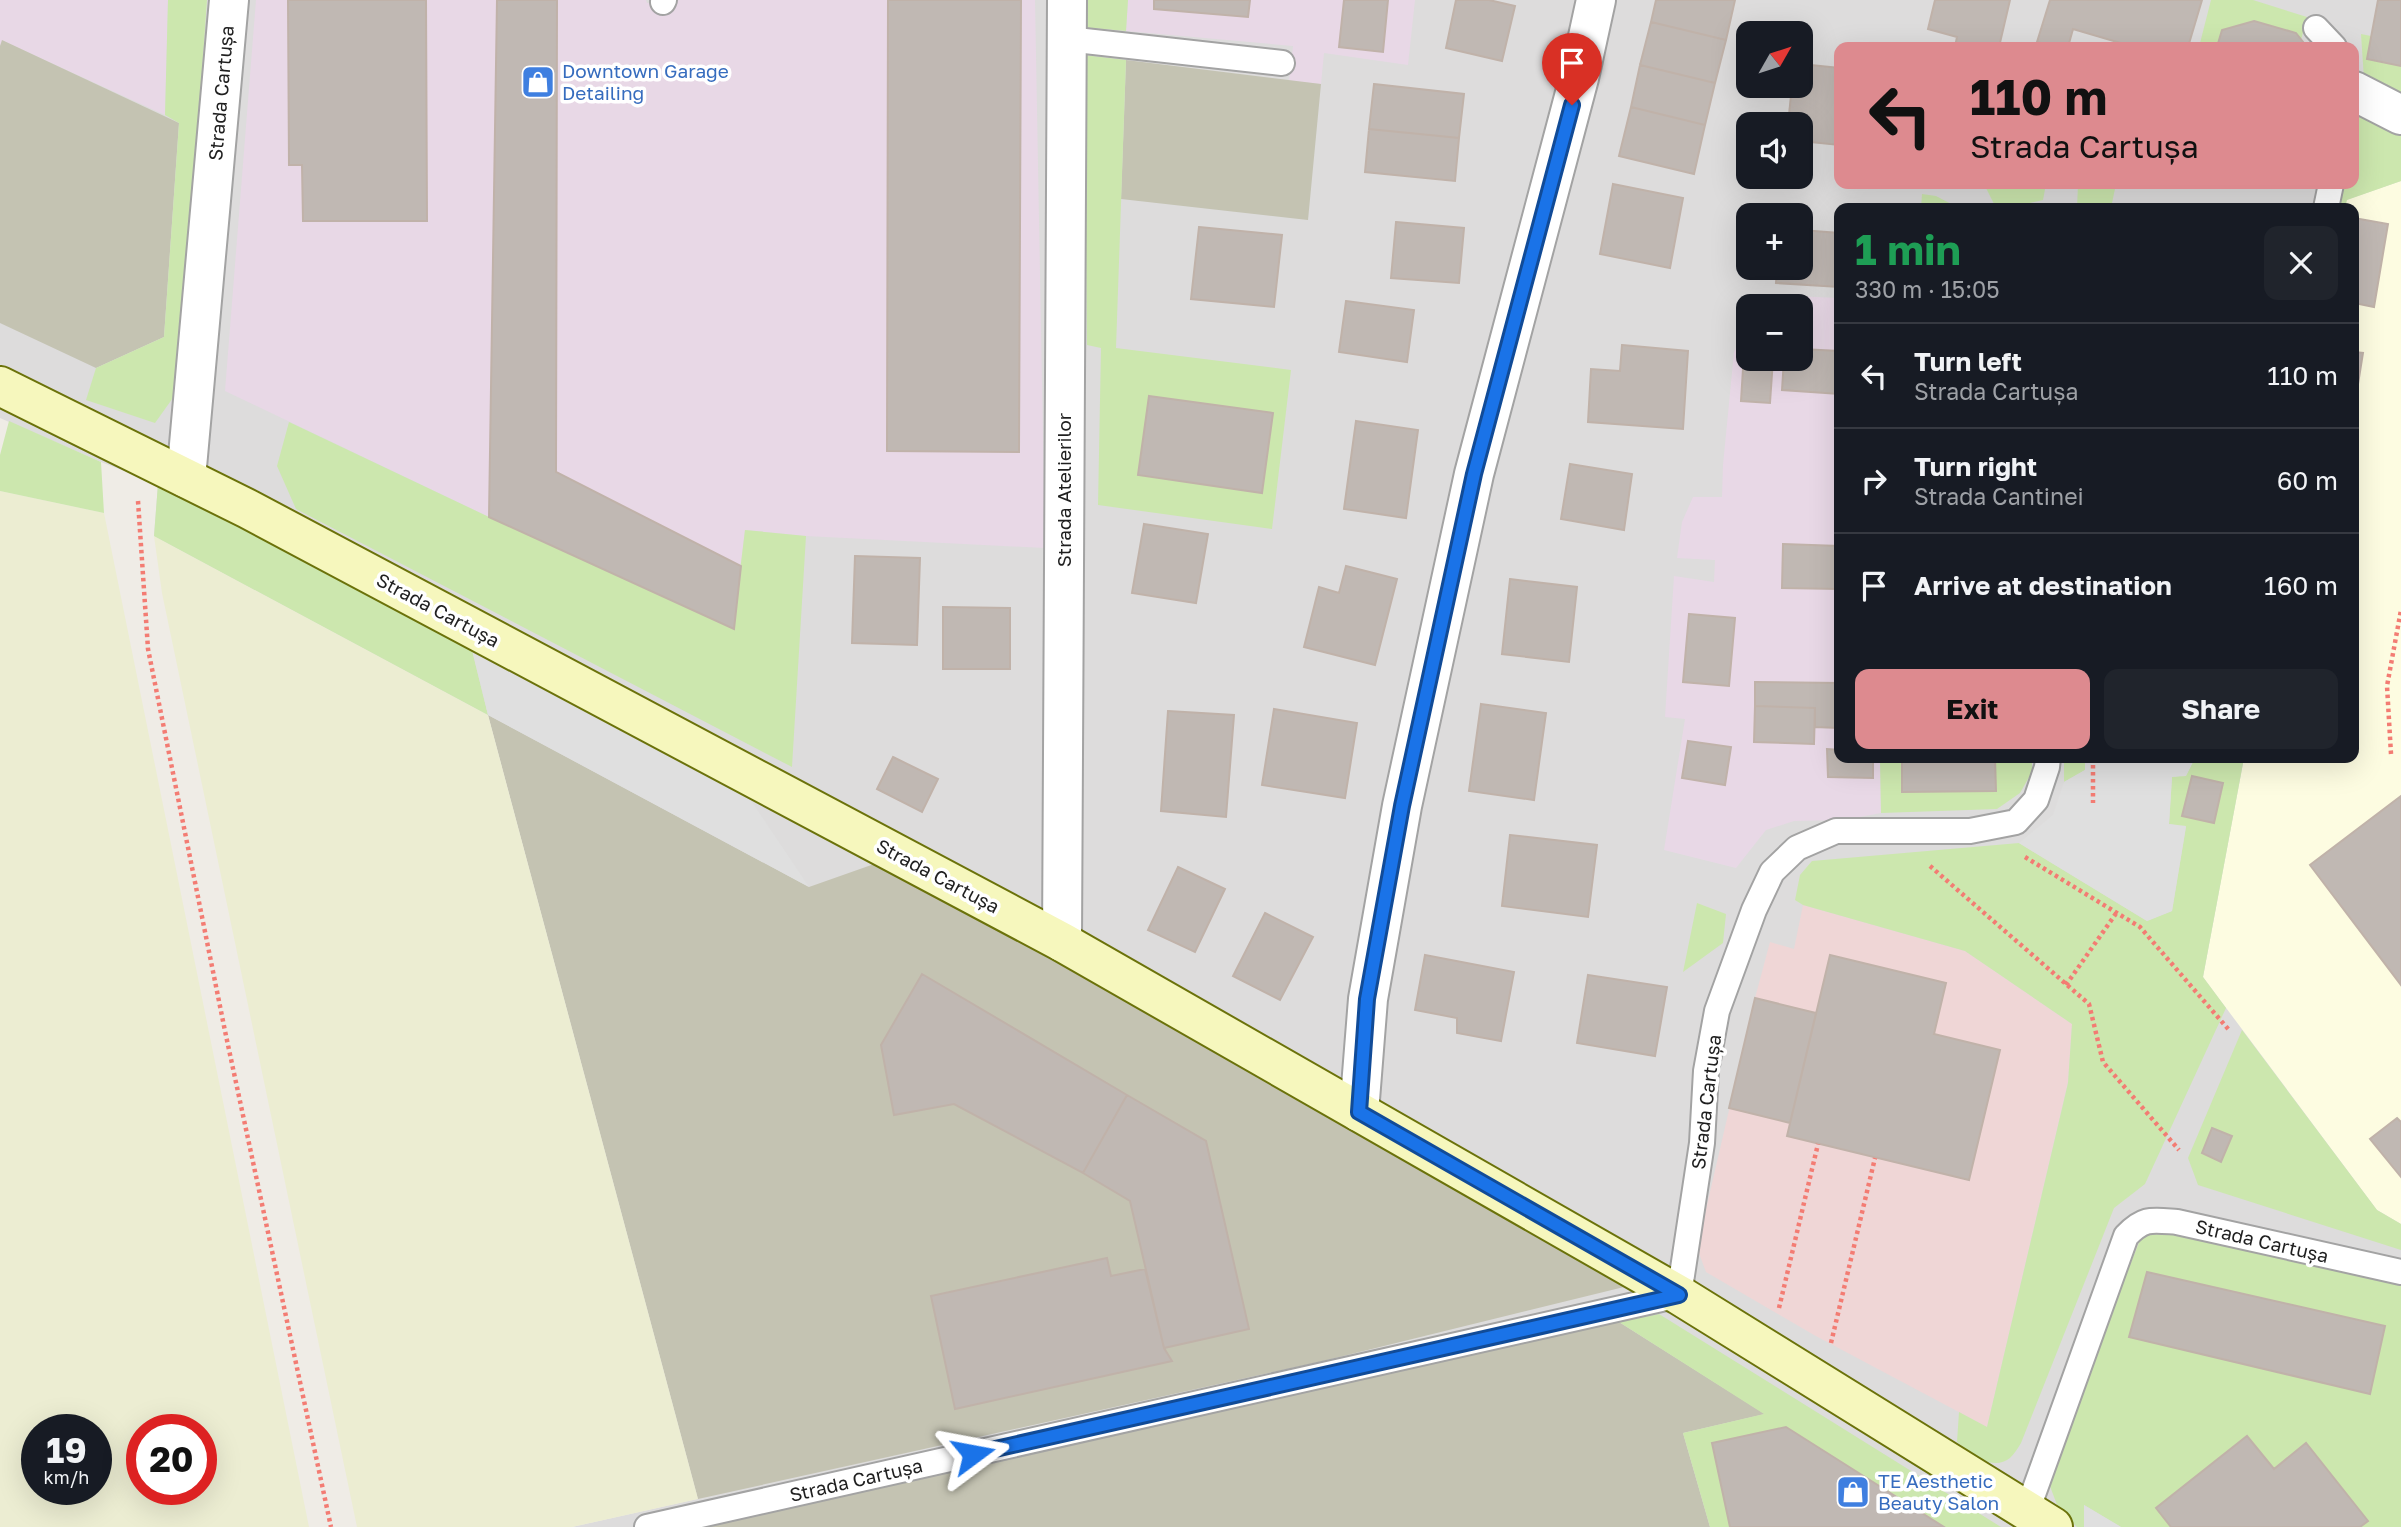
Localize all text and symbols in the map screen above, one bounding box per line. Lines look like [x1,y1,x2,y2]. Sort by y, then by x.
north arrow [1736,21,1813,98]
map controls [1736,21,1813,371]
street label: Strada Cartușa [203,24,238,162]
pin [1542,33,1602,105]
icon: arrive [1553,44,1591,82]
place label: Downtown Garage Detailing [562,59,729,104]
shop icon: Downtown Garage Detailing [519,63,557,101]
text: 110 m [1970,67,2107,126]
icon: left [1855,70,1946,161]
button: sound [1736,112,1813,189]
text: Strada Cartușa [1970,127,2199,165]
button: + [1736,203,1813,280]
text: 1 min [1855,224,1961,274]
button: close [2264,226,2338,300]
text: 330 m · 15:05 [1855,275,2000,303]
button: − [1736,294,1813,371]
text: Turn left [1914,346,2022,377]
icon: left [1855,357,1893,395]
text: 110 m [2267,360,2338,391]
text: Strada Cartușa [1914,377,2078,405]
street label: Strada Atelierilor [1052,412,1075,567]
text: Turn right [1914,451,2037,482]
icon: right [1855,462,1893,500]
text: 60 m [2277,465,2338,496]
text: Strada Cantinei [1914,482,2084,510]
icon: arrive [1855,567,1893,605]
street label: Strada Cartușa [373,568,504,652]
text: Arrive at destination [1914,570,2172,601]
text: 160 m [2264,570,2338,601]
button: Exit [1855,669,2090,749]
button: Share [2104,669,2338,749]
street label: Strada Cartușa [873,834,1004,918]
street label: Strada Cartușa [1686,1033,1725,1171]
street label: Strada Cartușa [2193,1214,2331,1267]
speed limit sign: 20 [126,1414,217,1505]
position arrow [936,1417,1010,1491]
text: 19 [46,1429,87,1471]
street label: Strada Cartușa [787,1453,925,1506]
text: km/h [44,1466,89,1488]
place label: TE Aesthetic Beauty Salon [1878,1469,1999,1514]
shop icon: TE Aesthetic Beauty Salon [1834,1473,1872,1511]

